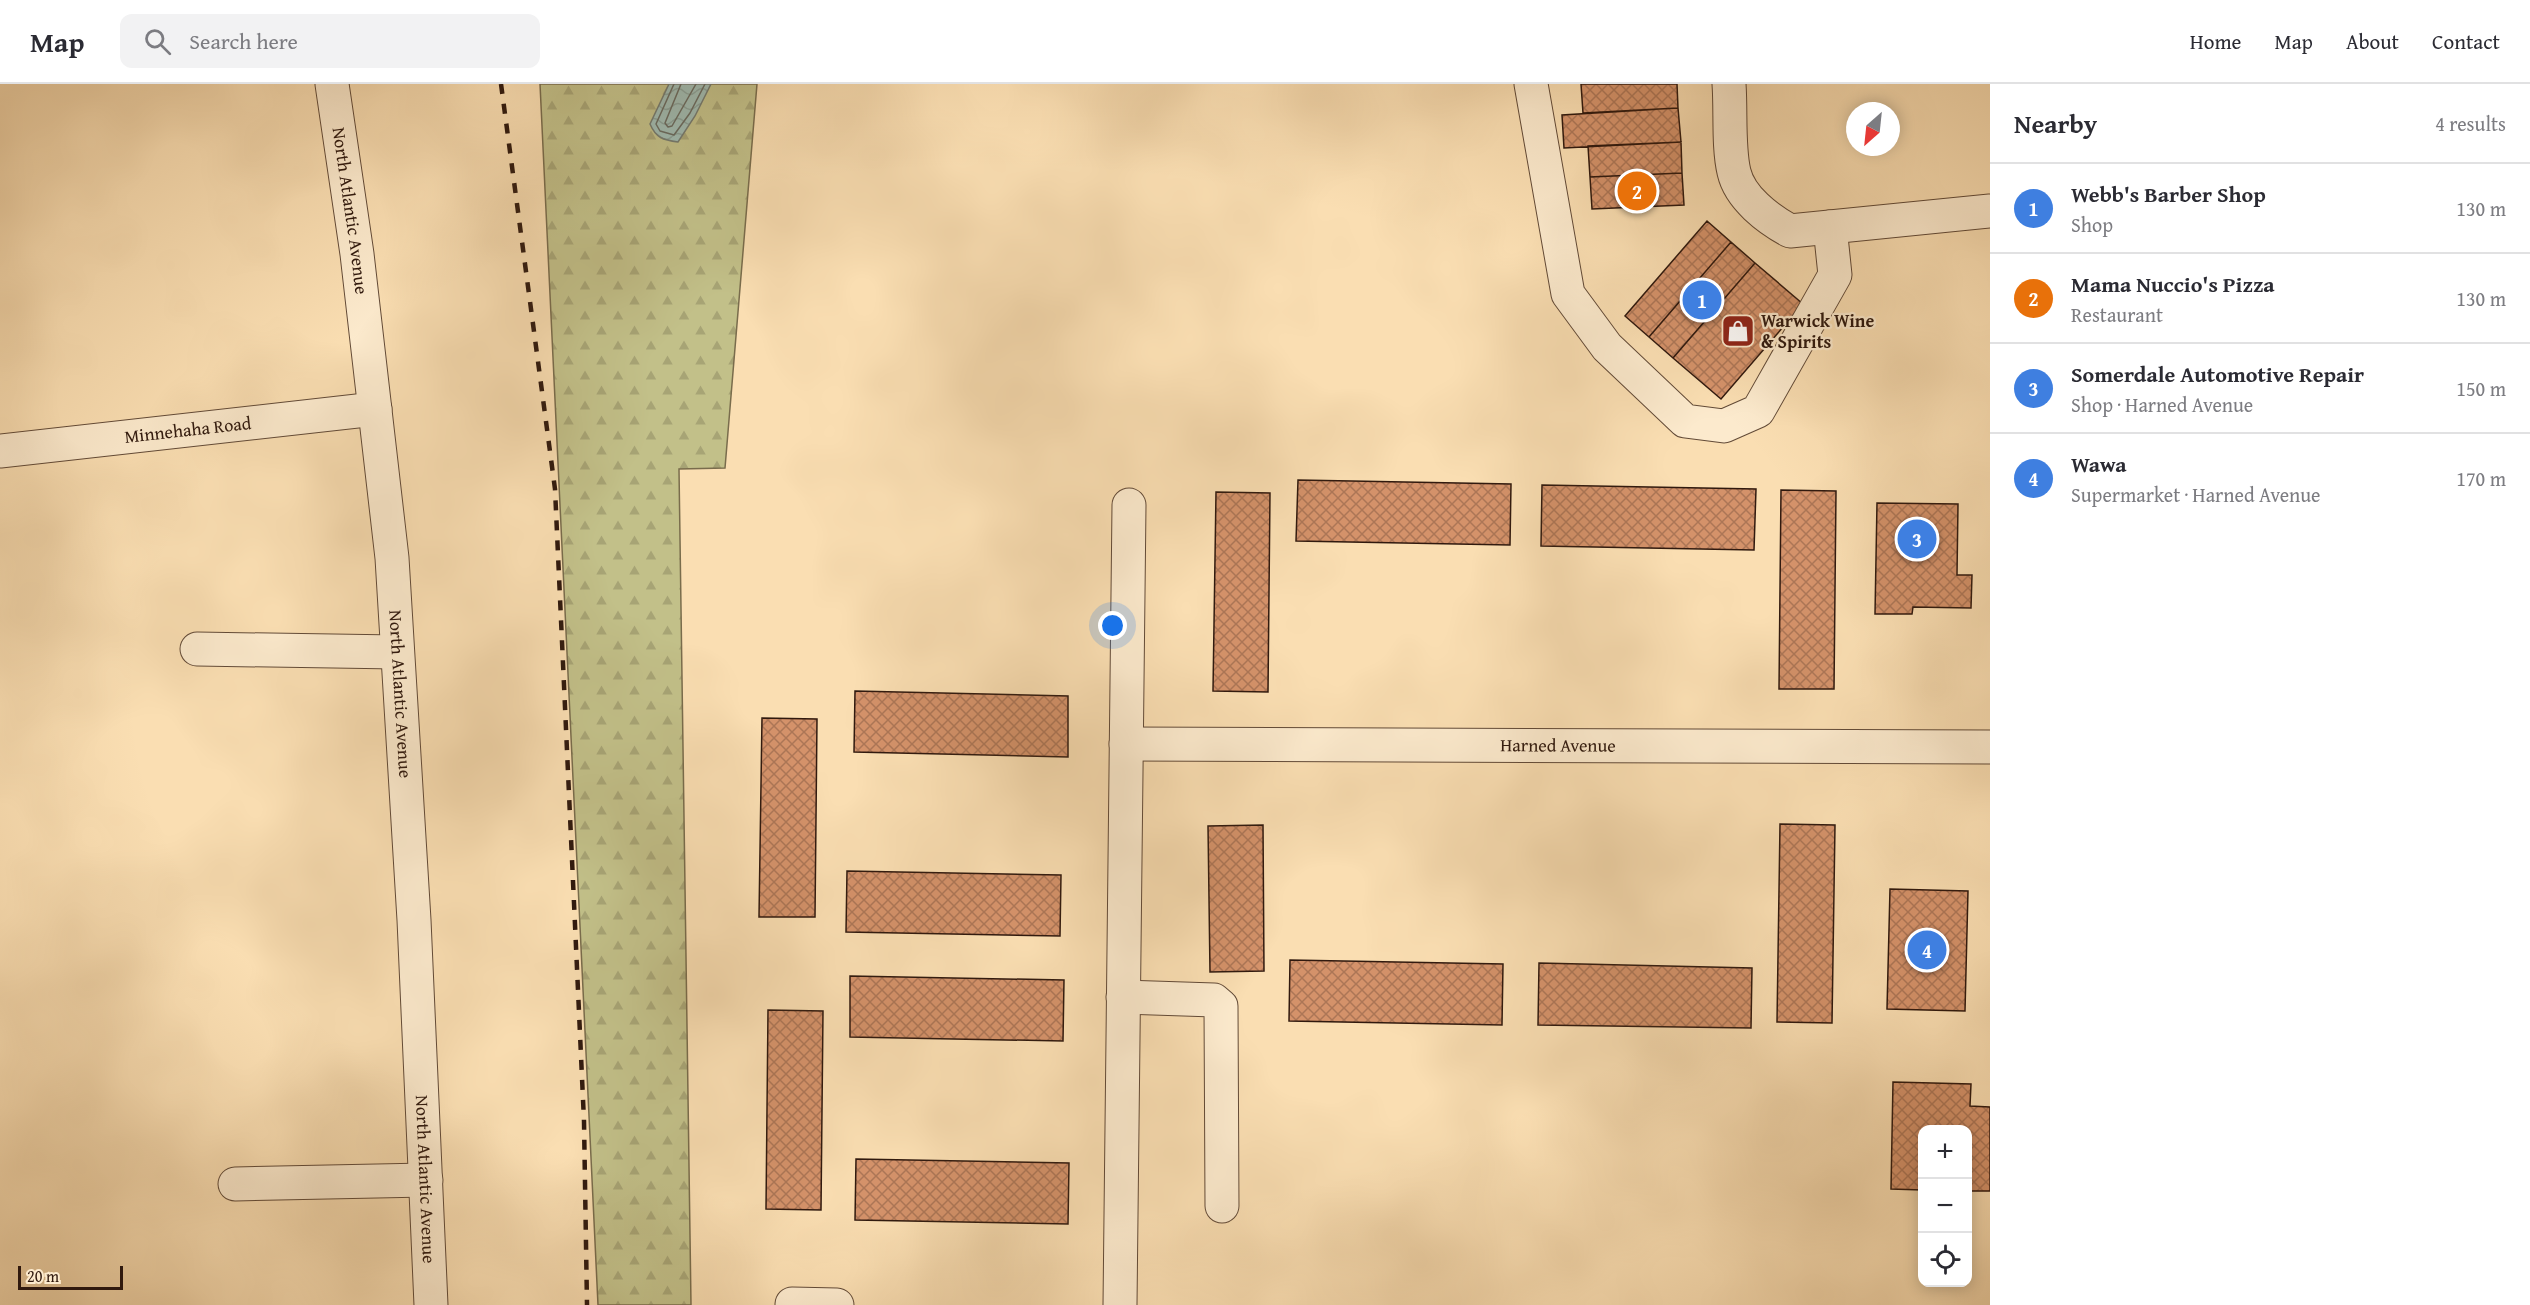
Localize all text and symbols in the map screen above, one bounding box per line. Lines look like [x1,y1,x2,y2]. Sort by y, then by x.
search box [120,14,540,68]
text: Map [30,21,84,62]
icon: search [141,25,174,58]
text: Search here [189,25,298,57]
text: Home [2190,26,2241,57]
text: Map [2274,26,2313,57]
text: About [2346,26,2399,57]
text: Contact [2432,26,2500,57]
north arrow [1846,102,1900,156]
text: Nearby [2014,104,2097,143]
text: 4 results [2435,109,2506,138]
street label: North Atlantic Avenue [326,125,376,296]
pin: 2 [1618,168,1656,214]
text: Webb's Barber Shop [2071,178,2266,210]
text: 1 [2028,194,2039,223]
text: 130 m [2456,194,2506,223]
text: Shop [2071,210,2113,239]
text: Mama Nuccio's Pizza [2071,268,2275,300]
pin: 1 [1682,278,1722,322]
text: 2 [2028,284,2039,313]
text: 130 m [2456,284,2506,313]
text: Restaurant [2071,300,2163,329]
place label: Warwick Wine & Spirits [1761,307,1874,355]
shop icon: Warwick Wine & Spirits [1720,313,1756,349]
text: Somerdale Automotive Repair [2071,358,2364,390]
text: 3 [2028,374,2039,403]
text: 150 m [2456,374,2506,403]
text: Shop · Harned Avenue [2071,390,2253,419]
street label: Minnehaha Road [123,409,253,450]
text: Wawa [2071,448,2127,480]
text: 4 [2028,464,2039,493]
text: 170 m [2456,464,2506,493]
text: Supermarket · Harned Avenue [2071,480,2320,509]
pin: 3 [1898,516,1936,562]
street label: North Atlantic Avenue [382,609,419,779]
your location [1098,611,1127,640]
street label: Harned Avenue [1500,731,1616,759]
pin: 4 [1908,928,1946,972]
street label: North Atlantic Avenue [409,1094,443,1264]
map controls [1918,1125,1972,1287]
button: + [1918,1125,1972,1179]
button: − [1918,1179,1972,1233]
button: locate [1918,1233,1972,1287]
scale bar [18,1263,123,1290]
text: 20 m [27,1264,59,1288]

